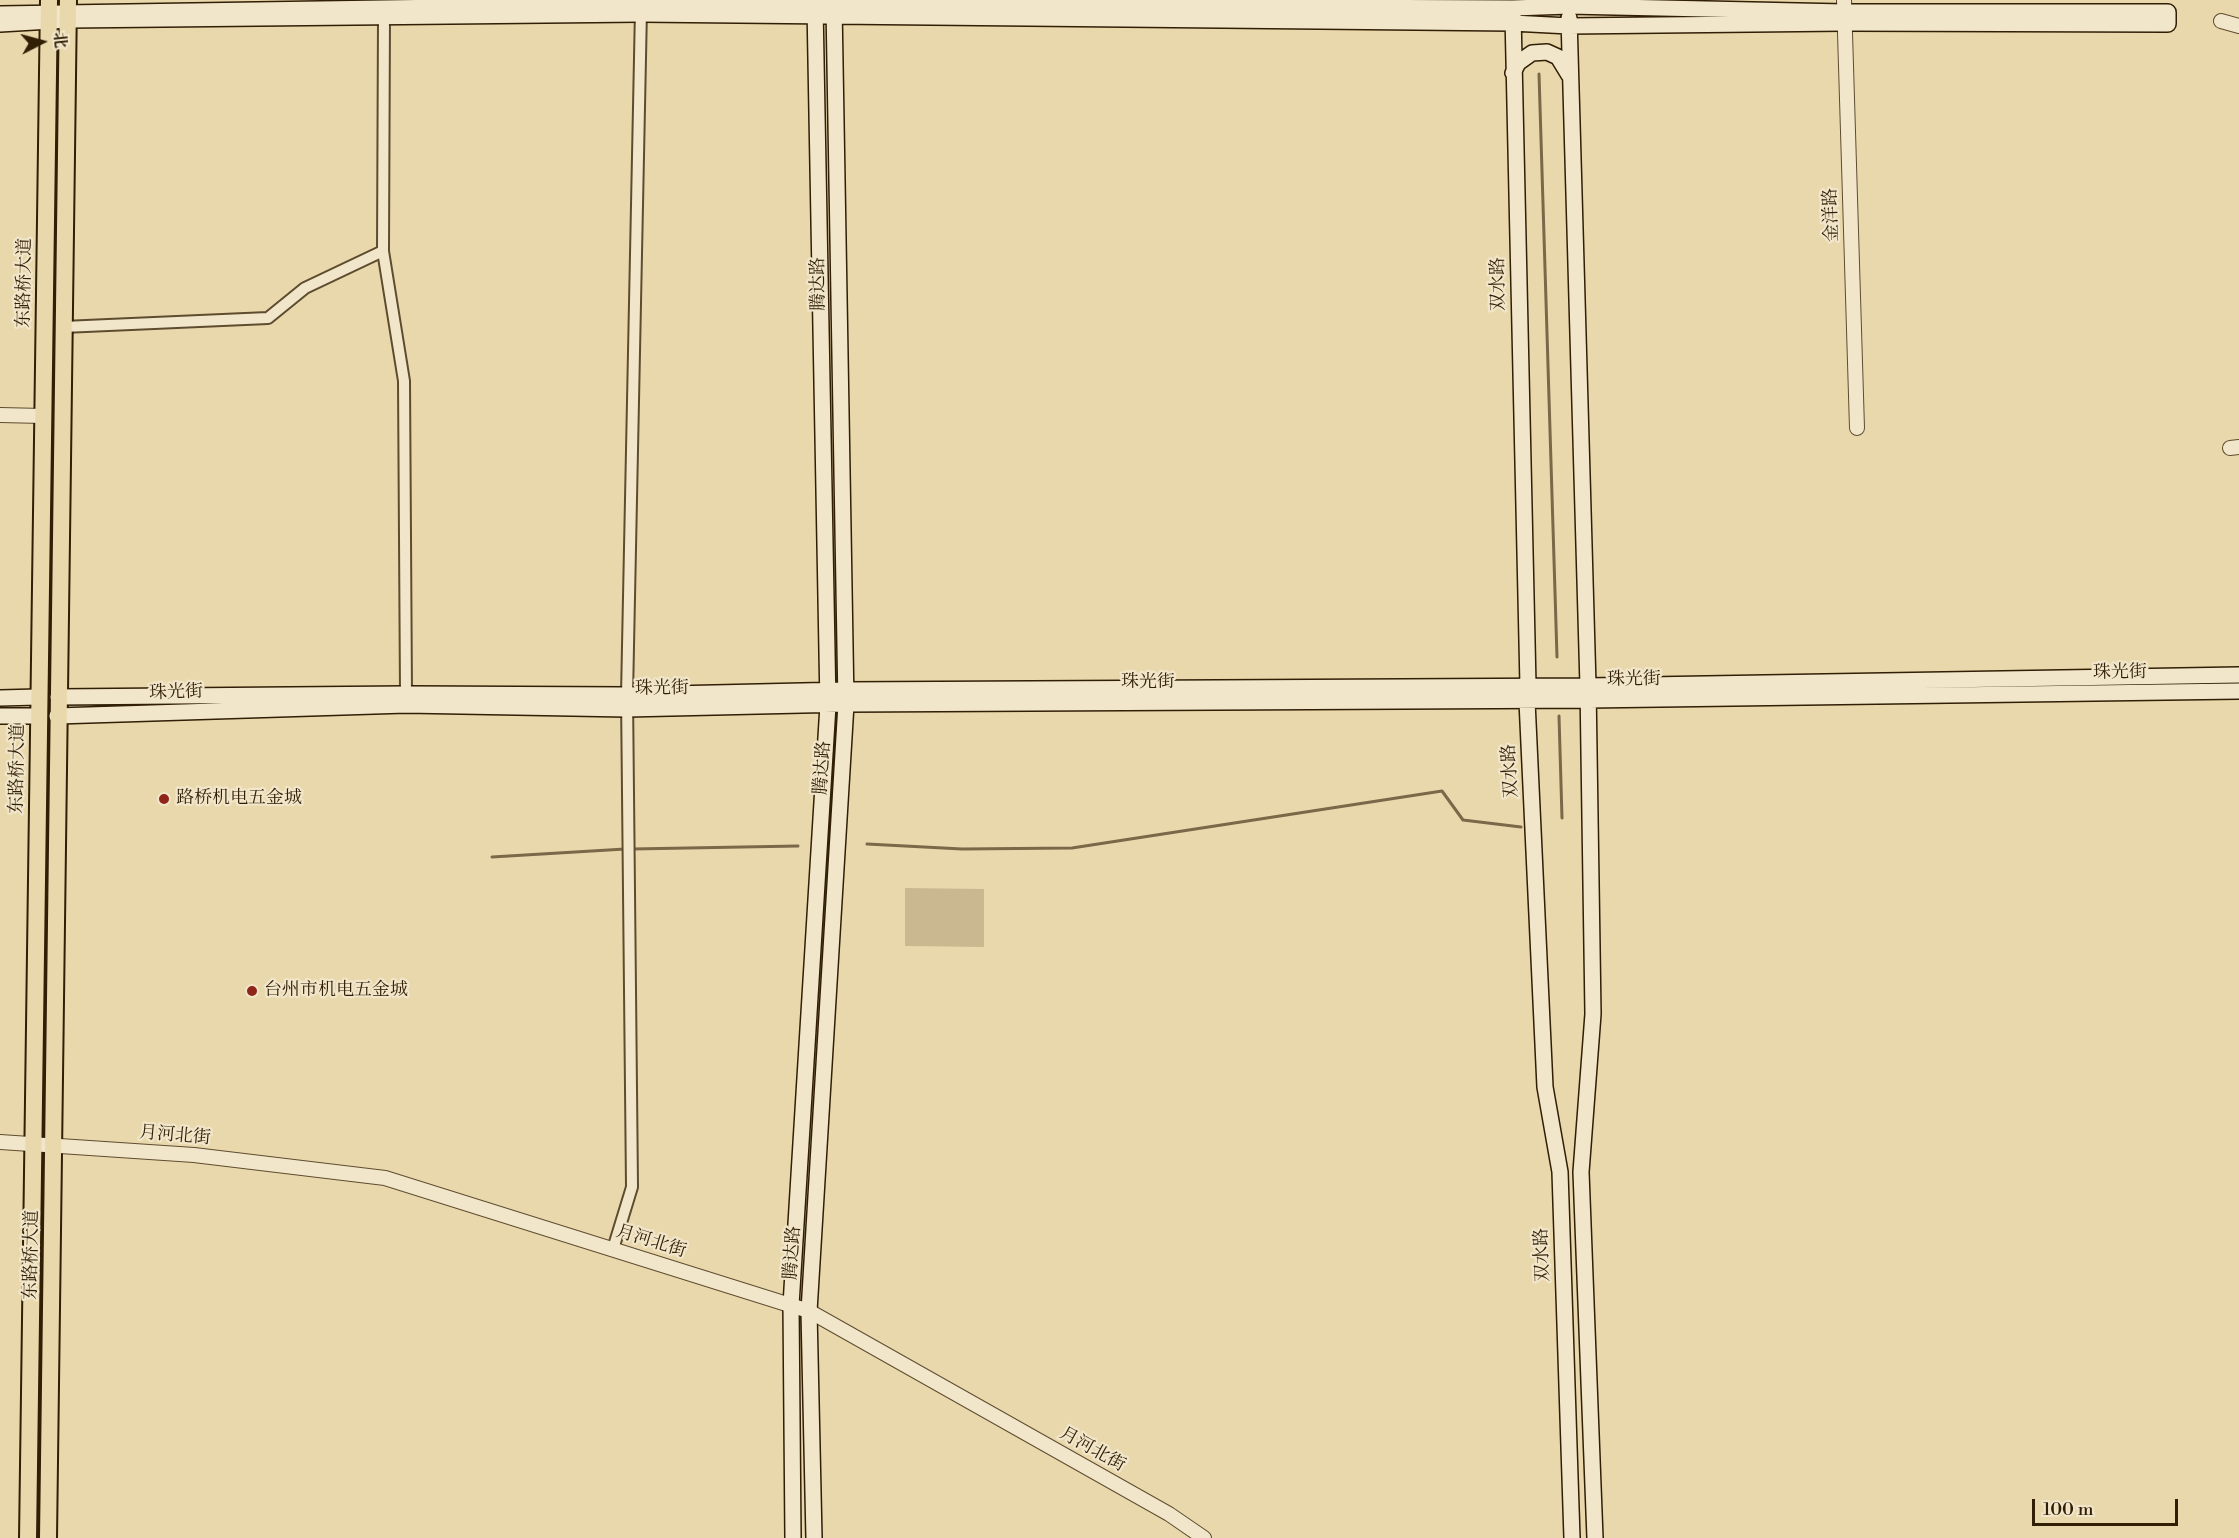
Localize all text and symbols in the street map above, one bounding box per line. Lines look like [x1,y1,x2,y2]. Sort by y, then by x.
north arrow [12,12,72,72]
text: 北 [49,31,71,49]
street label: 金洋路 [1820,188,1844,242]
street label: 东路桥大道 [13,238,37,328]
street label: 腾达路 [808,257,830,311]
street label: 双水路 [1488,257,1510,311]
street label: 珠光街 [2093,662,2147,684]
street label: 珠光街 [1607,669,1661,691]
street label: 珠光街 [1121,672,1175,694]
street label: 珠光街 [635,678,689,700]
street label: 珠光街 [149,681,203,705]
street label: 东路桥大道 [6,724,30,814]
street label: 腾达路 [810,740,836,796]
street label: 双水路 [1499,743,1523,799]
place label: 路桥机电五金城 [176,788,302,810]
marker: 路桥机电五金城 [157,792,171,806]
place label: 台州市机电五金城 [264,980,408,1002]
marker: 台州市机电五金城 [245,984,259,998]
street label: 月河北街 [138,1122,212,1150]
street label: 东路桥大道 [20,1210,44,1300]
street label: 月河北街 [613,1221,689,1263]
street label: 腾达路 [780,1225,806,1281]
street label: 双水路 [1531,1228,1555,1282]
street label: 月河北街 [1055,1423,1129,1477]
scale bar [2035,1487,2180,1525]
text: 100 m [2043,1498,2094,1521]

